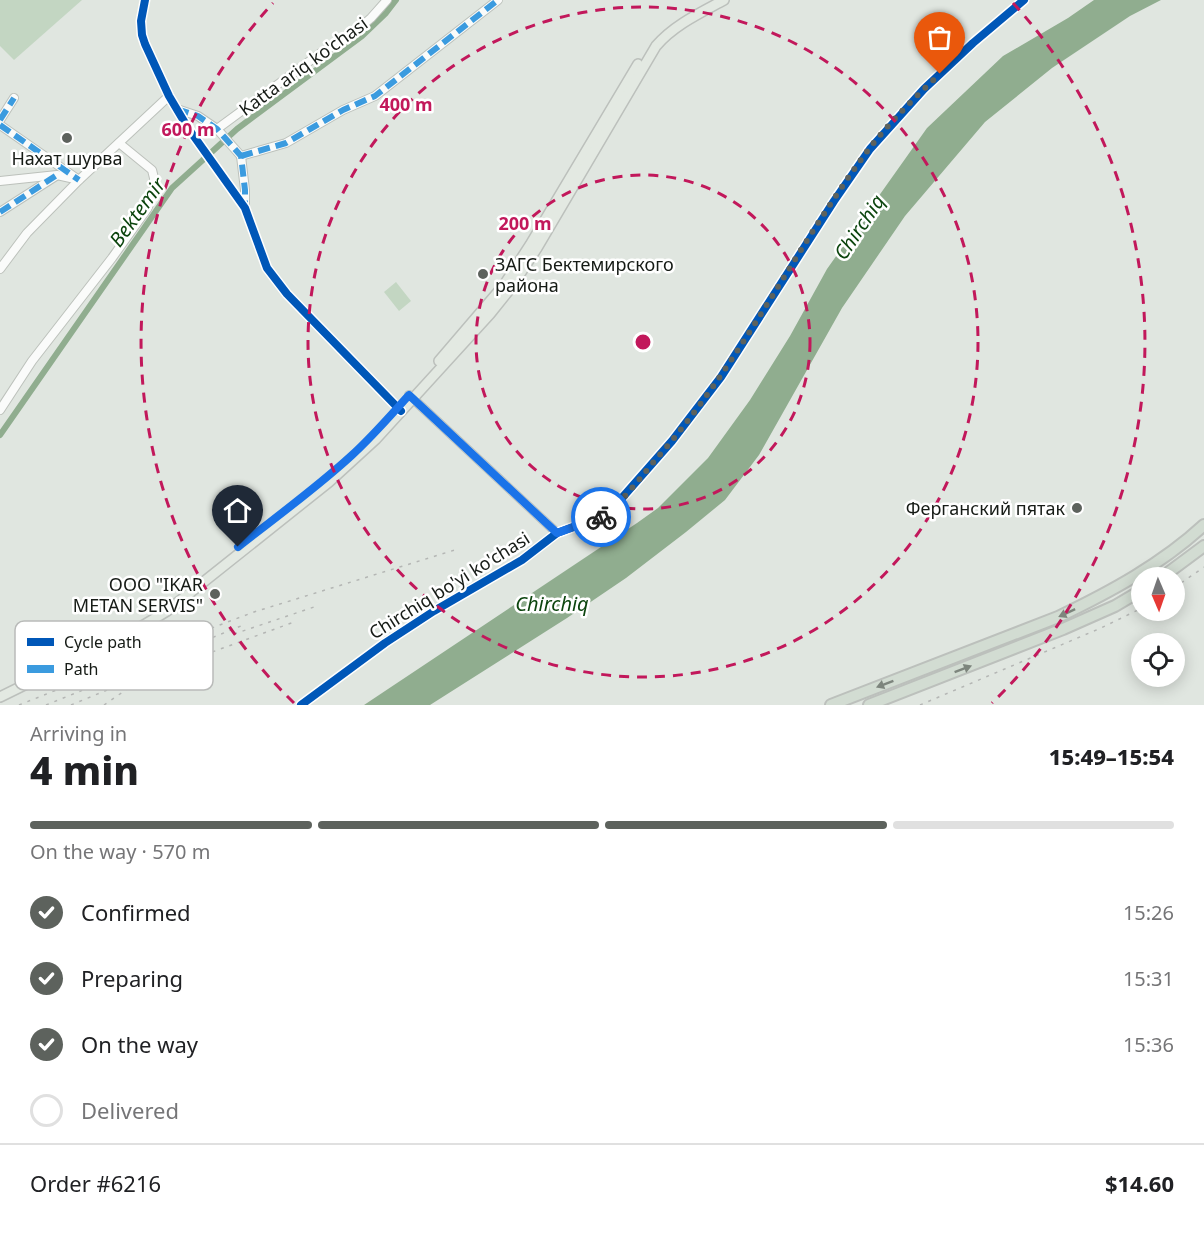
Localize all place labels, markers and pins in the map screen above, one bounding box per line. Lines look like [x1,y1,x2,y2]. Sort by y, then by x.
pin [914,12,965,74]
marker: Нахат шурва [60,131,74,145]
place label: Нахат шурва [11,146,123,170]
place label: ЗАГС Бектемирского района [495,252,674,297]
marker: ЗАГС Бектемирского района [476,267,490,281]
centre of rings [633,332,653,352]
pin [212,485,263,547]
place label: Ферганский пятак [906,496,1065,520]
marker: Ферганский пятак [1070,501,1084,515]
place label: OOO "IKAR METAN SERVIS" [73,572,203,617]
marker: OOO "IKAR METAN SERVIS" [208,587,222,601]

